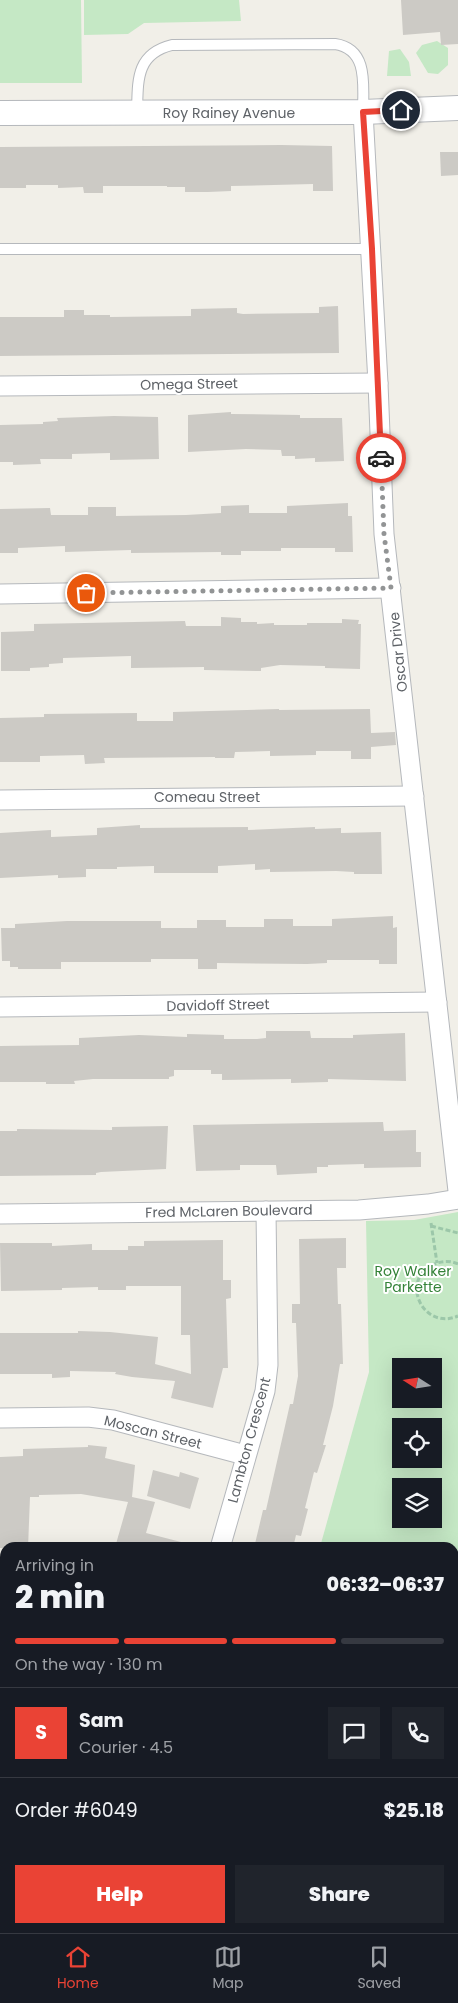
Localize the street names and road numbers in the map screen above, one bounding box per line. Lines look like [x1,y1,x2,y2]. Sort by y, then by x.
street label: Roy Rainey Avenue [163,103,295,123]
street label: Omega Street [140,373,238,395]
street label: Oscar Drive [384,611,412,693]
street label: Comeau Street [154,787,260,807]
street label: Davidoff Street [166,994,270,1016]
street label: Fred McLaren Boulevard [145,1200,313,1222]
street label: Lambton Crescent [223,1375,275,1505]
street label: Moscan Street [102,1410,204,1454]

